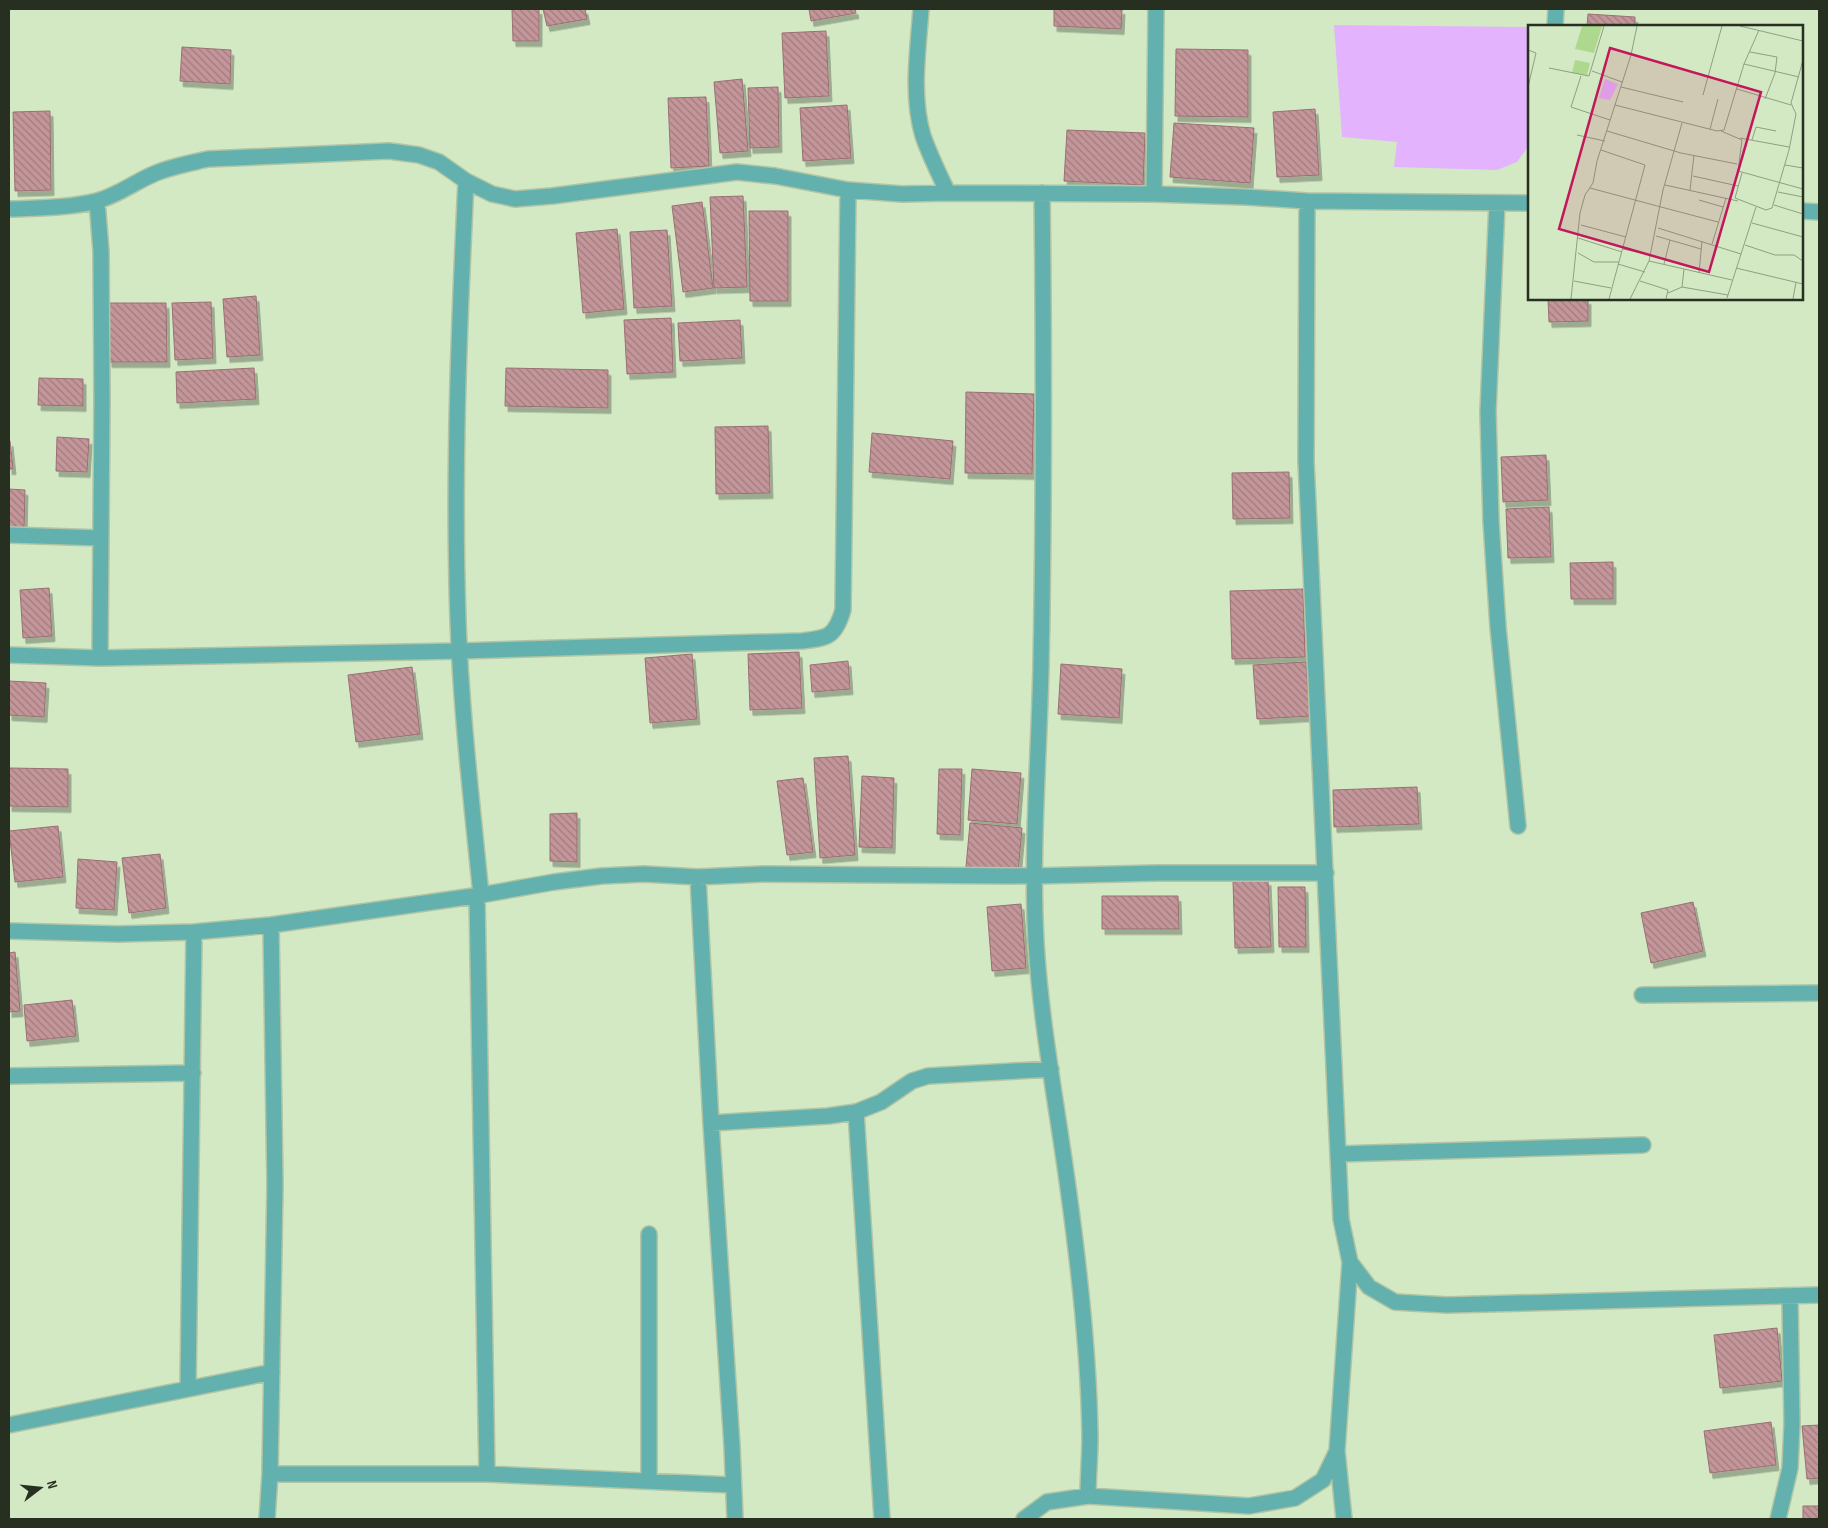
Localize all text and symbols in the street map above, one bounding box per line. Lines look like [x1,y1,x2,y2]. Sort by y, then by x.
inset map [1528,25,1803,300]
north arrow [15,1463,65,1513]
text: N [43,1479,61,1490]

